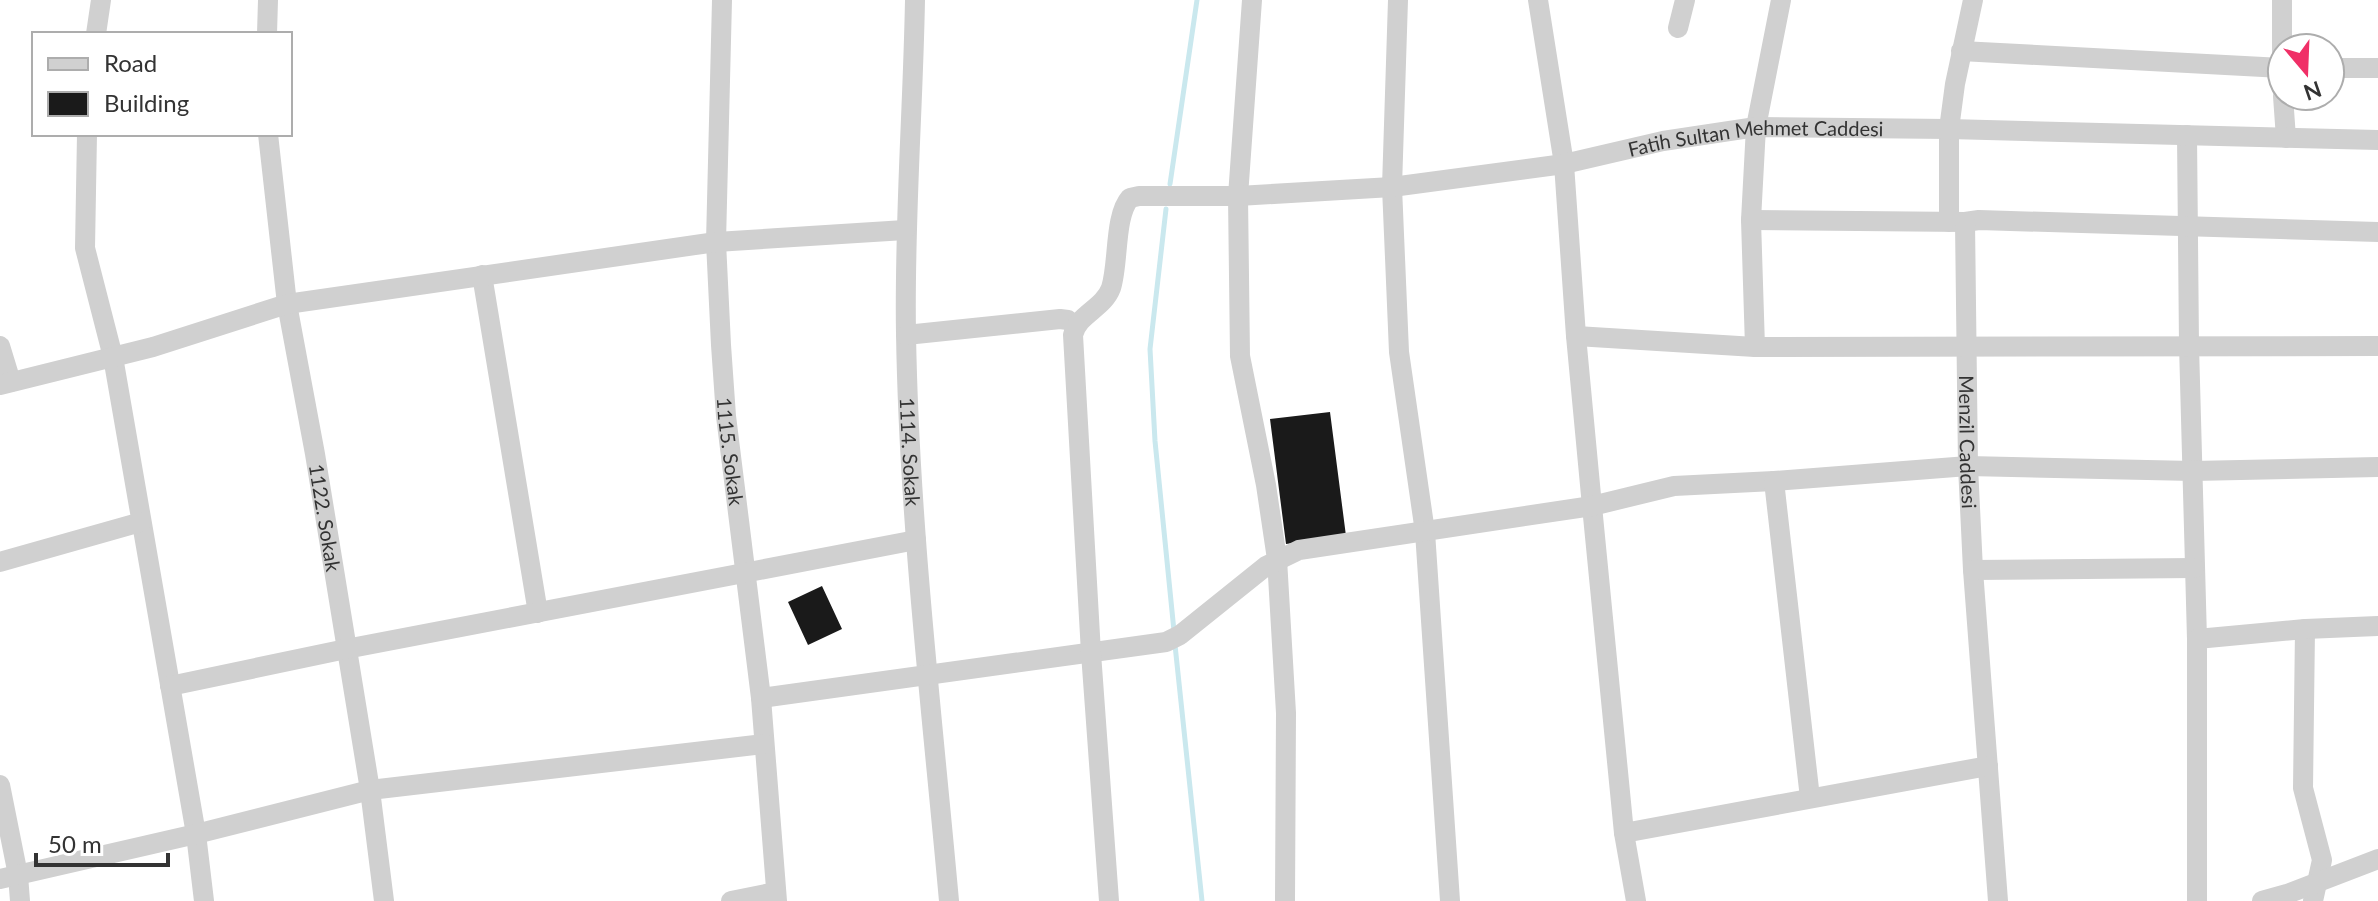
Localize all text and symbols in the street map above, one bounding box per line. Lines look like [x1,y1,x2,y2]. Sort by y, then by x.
legend [32,32,292,136]
north arrow [2266,32,2346,112]
text: Road [104,48,157,77]
text: N [2300,76,2325,107]
text: Building [104,88,189,117]
street label: Fatih Sultan Mehmet Caddesi [1625,115,1884,161]
street label: Menzil Caddesi [1955,375,1982,509]
street label: 1115. Sokak [713,396,749,508]
street label: 1114. Sokak [896,397,926,508]
street label: 1122. Sokak [305,462,346,574]
scale bar [36,817,168,867]
text: 50 m [48,829,102,858]

